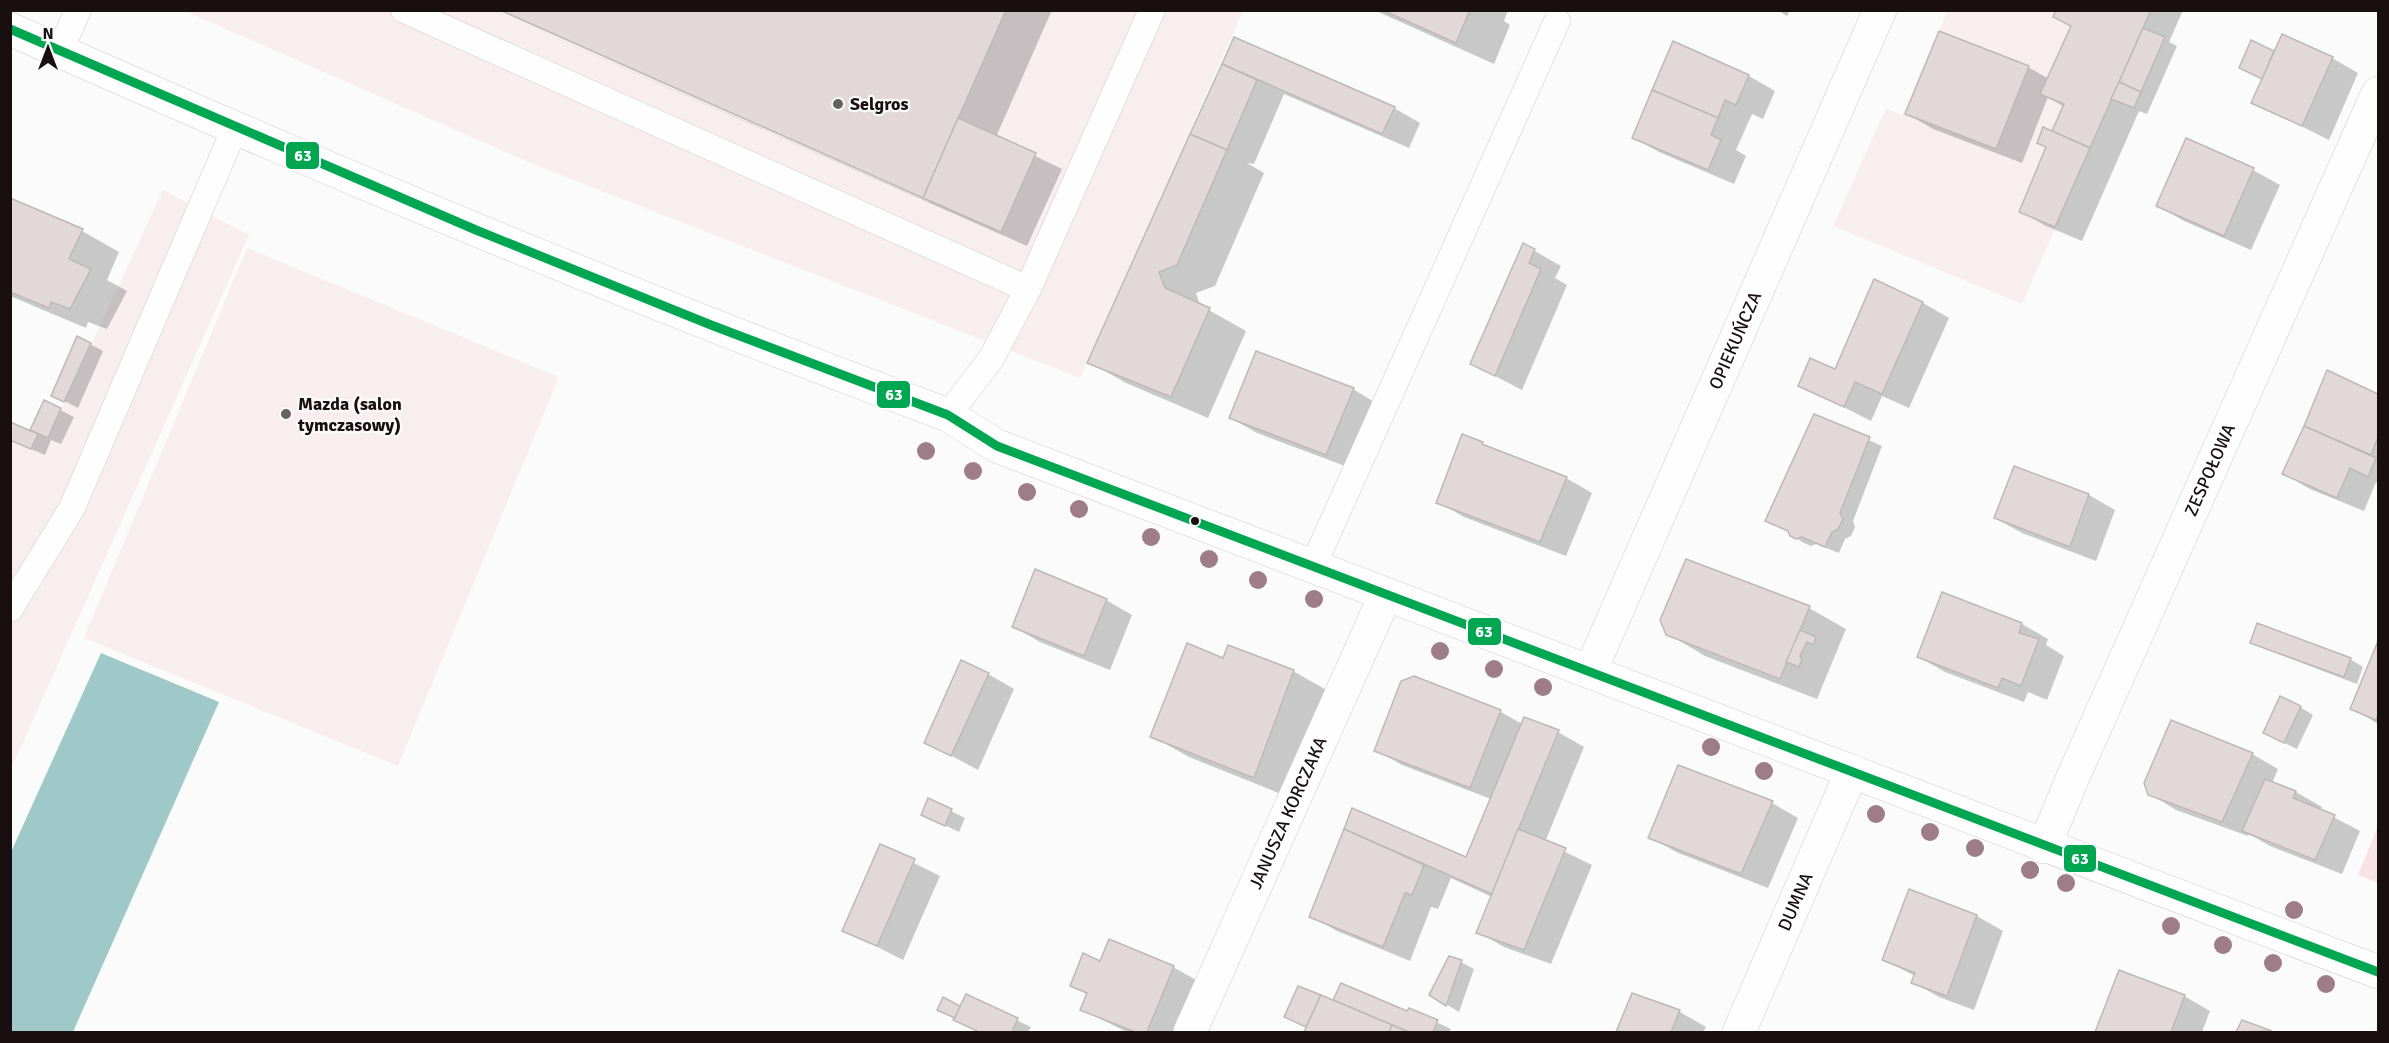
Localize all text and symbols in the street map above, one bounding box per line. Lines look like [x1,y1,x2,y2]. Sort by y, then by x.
north arrow [18,18,78,78]
text: N [42,24,54,44]
place label: Selgros [850,93,908,115]
marker: Selgros [831,97,845,111]
line badge: 63 [285,141,320,170]
text: 63 [294,146,312,166]
street label: OPIEKUŃCZA [1704,288,1766,393]
line badge: 63 [876,380,911,409]
text: 63 [885,385,903,405]
place label: Mazda (salon tymczasowy) [297,393,402,436]
marker: Mazda (salon tymczasowy) [279,407,293,421]
street label: ZESPOŁOWA [2180,420,2240,520]
unlabelled marker [1189,515,1201,527]
line badge: 63 [1467,617,1502,646]
text: 63 [1475,622,1493,642]
street label: JANUSZA KORCZAKA [1244,733,1332,893]
line badge: 63 [2063,844,2097,873]
text: 63 [2071,849,2089,869]
street label: DUMNA [1773,869,1818,934]

